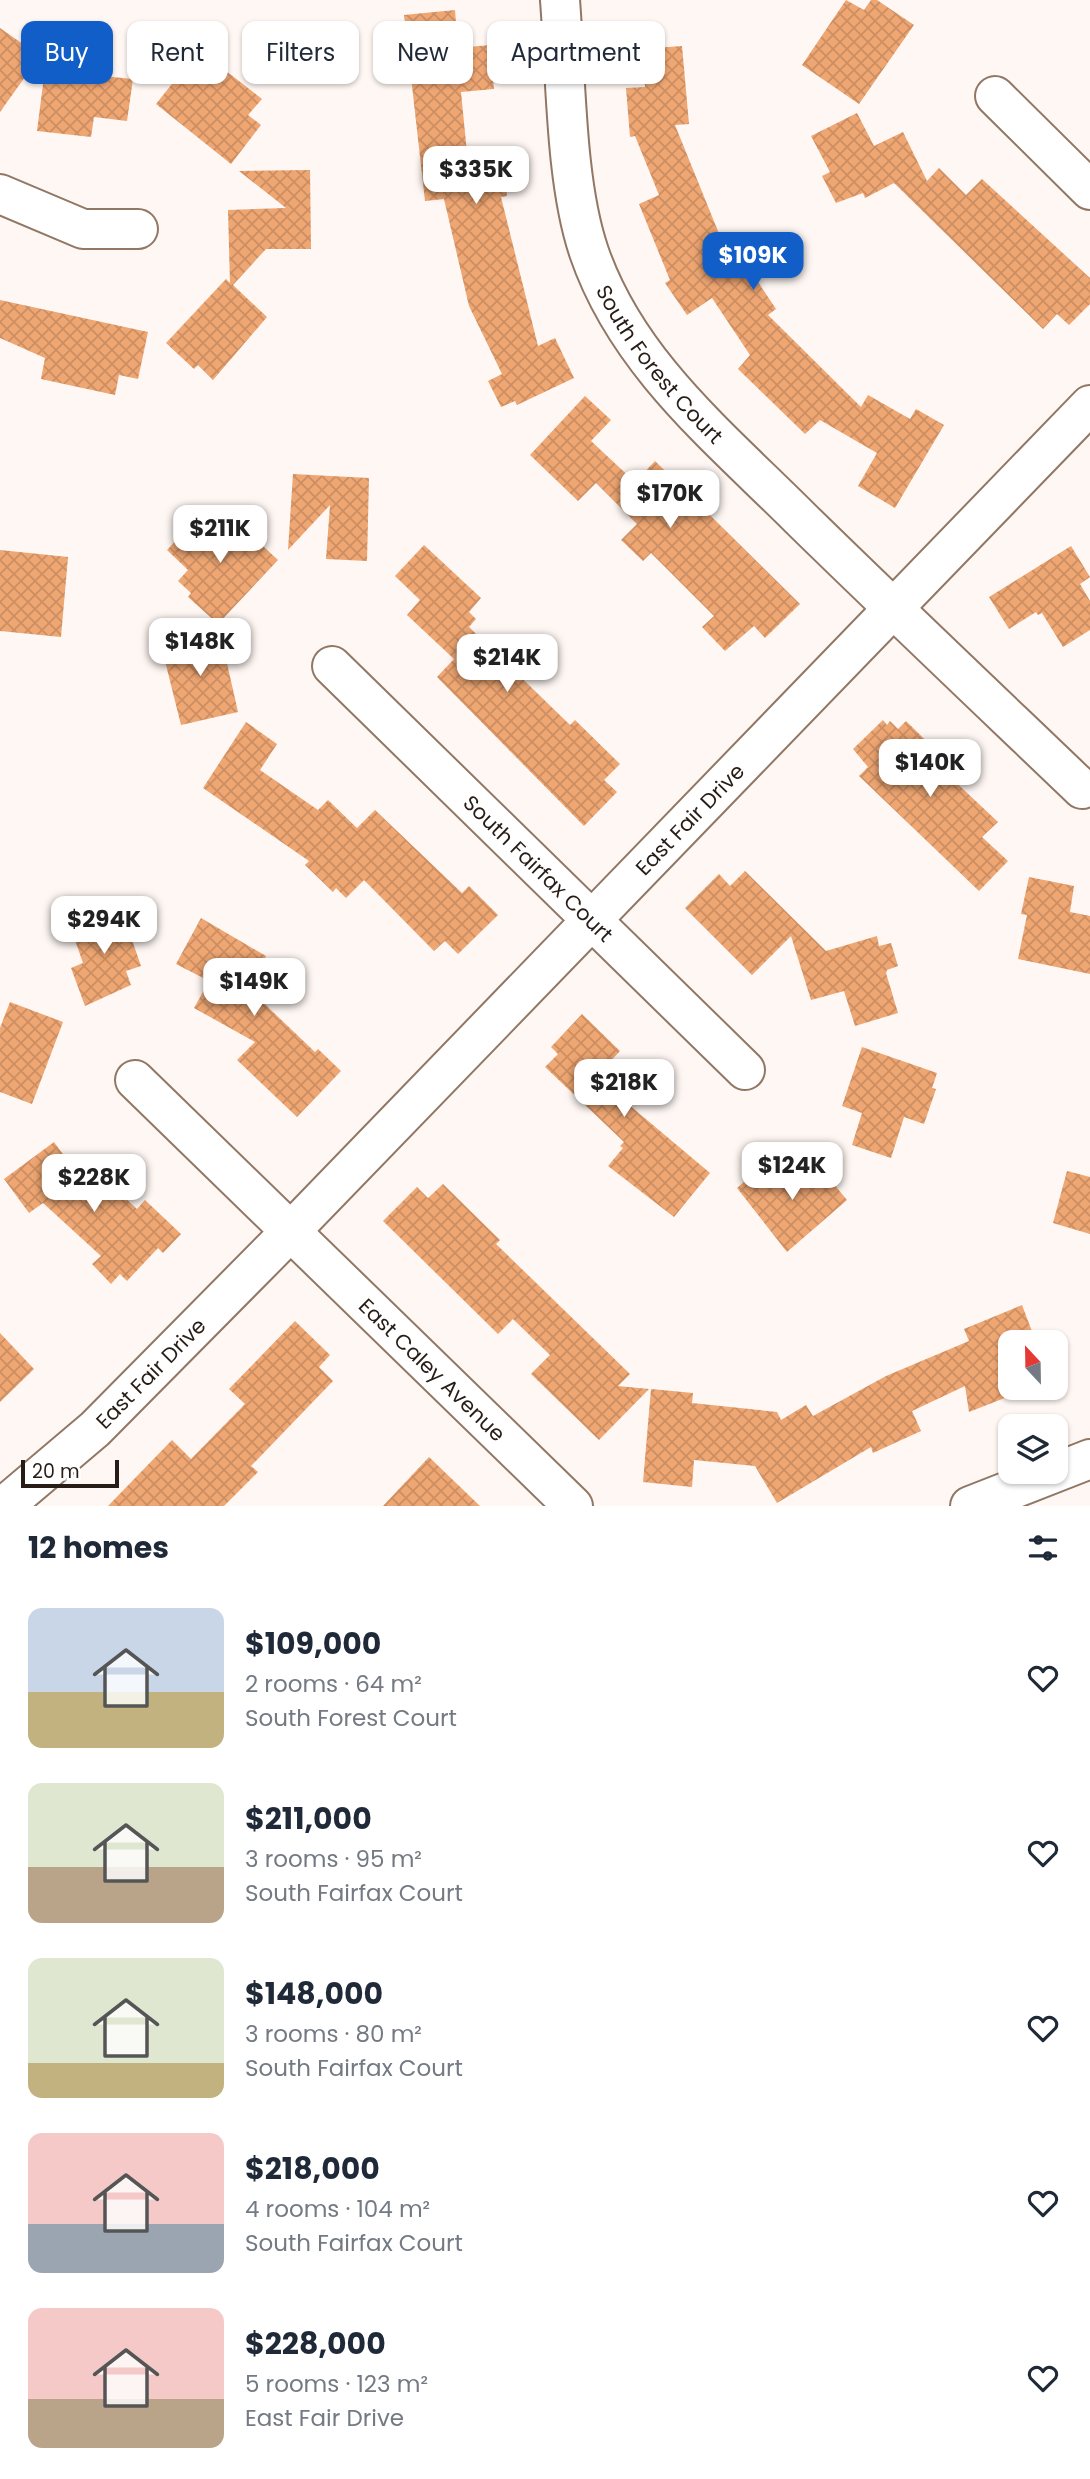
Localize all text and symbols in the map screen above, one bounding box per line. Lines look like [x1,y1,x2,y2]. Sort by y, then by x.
chip: Buy [21,21,113,84]
chip: Rent [127,21,228,84]
chip: Filters [242,21,359,84]
chip: New [373,21,473,84]
chip: Apartment [487,21,665,84]
pin: $335K [427,146,525,206]
text: $335K [439,153,513,185]
pin: $109K [704,232,802,292]
text: $109K [719,239,787,271]
street label: South Forest Court [590,280,730,450]
pin: $170K [621,470,719,530]
text: $170K [636,477,704,509]
pin: $211K [171,505,269,565]
text: $211K [189,512,251,544]
pin: $148K [151,618,249,678]
text: $148K [165,625,235,657]
pin: $214K [458,634,556,694]
text: $214K [473,641,541,673]
pin: $140K [881,740,979,799]
text: $140K [895,746,965,778]
street label: East Fair Drive [629,757,750,881]
street label: South Fairfax Court [457,788,620,948]
pin: $294K [55,897,153,956]
text: $294K [67,903,141,935]
pin: $149K [205,958,303,1018]
text: $149K [219,965,289,997]
pin: $218K [575,1060,673,1119]
text: $218K [590,1066,658,1098]
pin: $124K [743,1142,841,1202]
text: $124K [758,1149,826,1181]
pin: $228K [45,1154,143,1214]
text: $228K [58,1161,130,1193]
street label: East Caley Avenue [353,1291,512,1447]
street label: East Fair Drive [89,1311,212,1435]
north arrow [998,1330,1068,1400]
map controls [998,1330,1068,1484]
button: layers [998,1414,1068,1484]
scale bar [21,1457,119,1489]
text: 20 m [32,1458,80,1485]
text: 12 homes [28,1526,169,1569]
icon: filters [1024,1529,1062,1567]
text: $109,000 [245,1622,381,1665]
icon: home [84,1636,168,1720]
icon: heart [1024,1659,1062,1697]
text: 2 rooms · 64 m² [245,1668,422,1700]
text: South Forest Court [245,1702,457,1734]
text: $211,000 [245,1797,372,1840]
icon: home [84,1811,168,1895]
icon: heart [1024,1834,1062,1872]
text: 3 rooms · 95 m² [245,1843,422,1875]
text: South Fairfax Court [245,1877,463,1909]
text: $148,000 [245,1972,383,2015]
icon: home [84,1986,168,2070]
icon: heart [1024,2009,1062,2047]
text: 3 rooms · 80 m² [245,2018,422,2050]
text: South Fairfax Court [245,2052,463,2084]
text: $218,000 [245,2147,380,2190]
icon: home [84,2161,168,2245]
icon: heart [1024,2184,1062,2222]
text: 4 rooms · 104 m² [245,2193,430,2225]
text: South Fairfax Court [245,2227,463,2259]
text: $228,000 [245,2322,386,2365]
icon: home [84,2336,168,2420]
icon: heart [1024,2359,1062,2397]
text: 5 rooms · 123 m² [245,2368,428,2400]
text: East Fair Drive [245,2402,404,2434]

